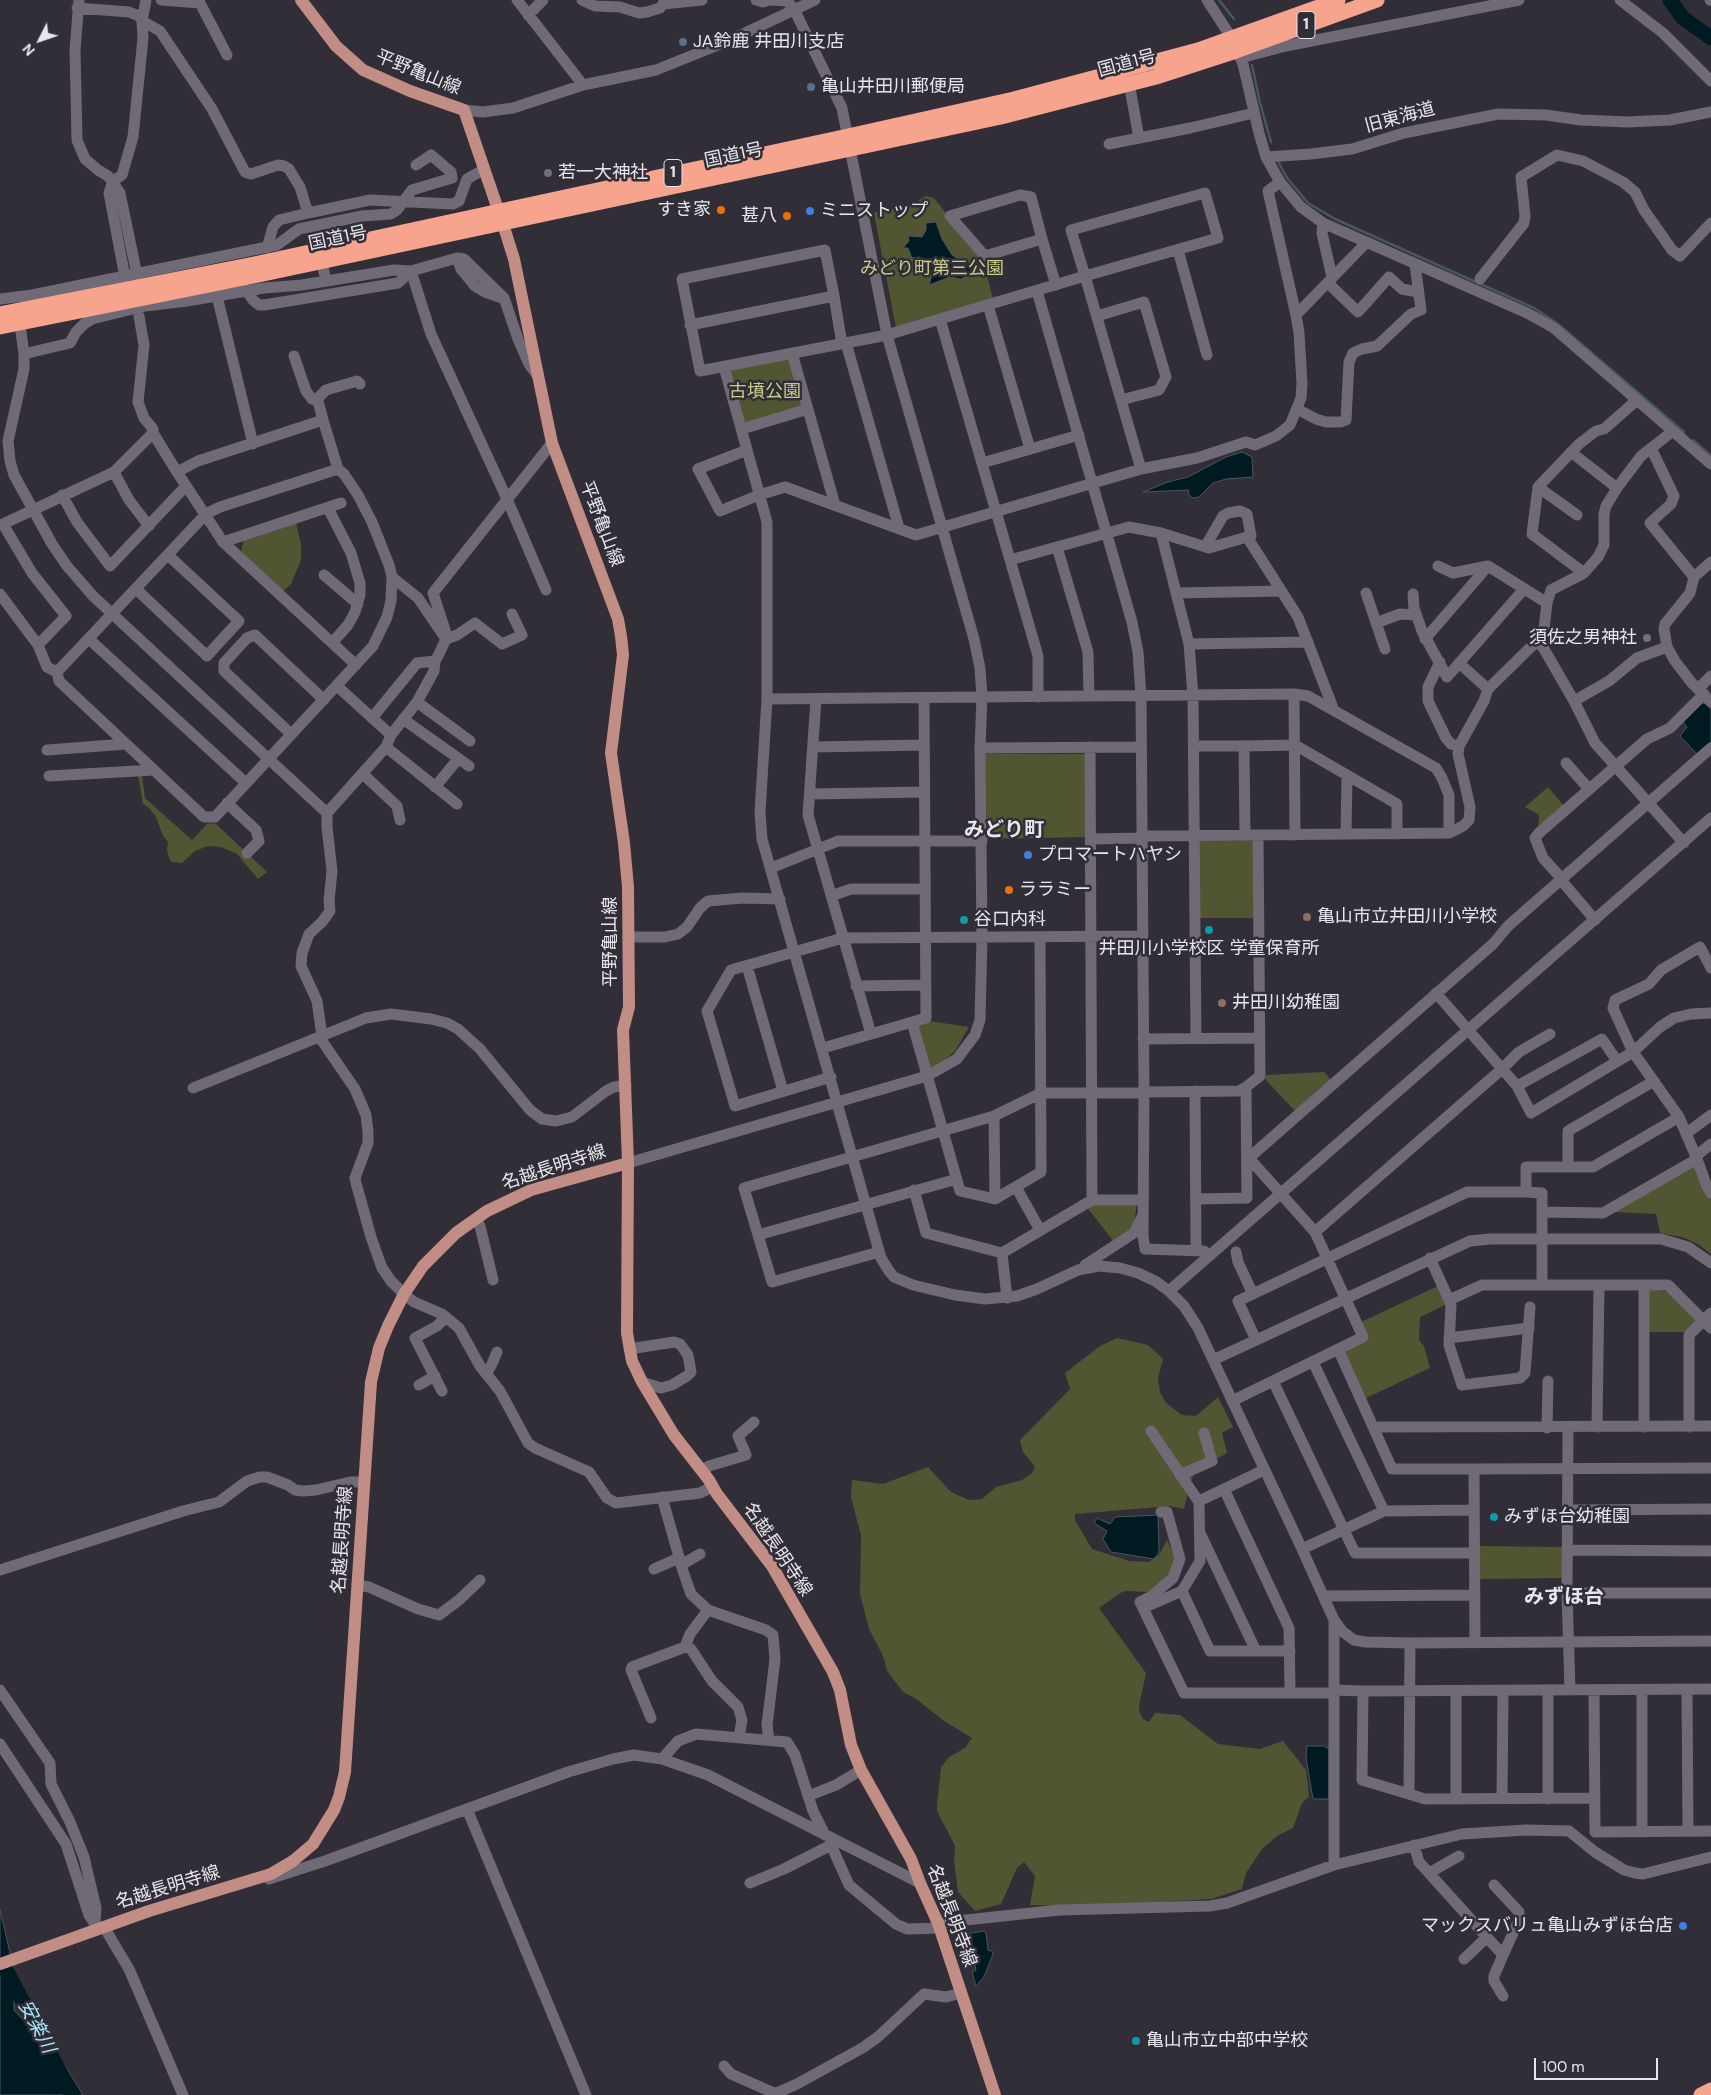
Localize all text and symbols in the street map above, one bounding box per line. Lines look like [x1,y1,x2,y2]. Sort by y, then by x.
road number: 1 [1297,12,1315,38]
north arrow [15,15,65,65]
place label: JA鈴鹿 井田川支店 [693,31,844,53]
marker: JA鈴鹿 井田川支店 [677,36,689,48]
text: N [19,40,39,60]
street label: 平野亀山線 [372,46,464,100]
street label: 国道1号 [1095,46,1159,82]
place label: 亀山井田川郵便局 [821,76,965,98]
marker: 亀山井田川郵便局 [805,81,817,93]
street label: 旧東海道 [1362,98,1438,138]
street label: 国道1号 [703,139,765,173]
road number: 1 [664,160,682,187]
place label: 若一大神社 [558,162,648,184]
marker: 若一大神社 [542,167,554,179]
place label: すき家 [657,199,711,221]
place label: ミニストップ [820,200,928,222]
marker: すき家 [715,204,727,216]
place label: 甚八 [741,205,777,227]
marker: ミニストップ [804,205,816,217]
marker: 甚八 [781,210,793,222]
street label: 国道1号 [307,222,369,256]
park label: みどり町第三公園 [860,258,1004,280]
park label: 古墳公園 [729,381,801,403]
street label: 平野亀山線 [575,478,627,570]
place label: 須佐之男神社 [1529,627,1637,649]
marker: 須佐之男神社 [1641,632,1653,644]
district label: みどり町 [964,819,1044,843]
place label: プロマートハヤシ [1038,844,1182,866]
marker: プロマートハヤシ [1022,849,1034,861]
place label: ララミー [1019,879,1091,901]
marker: ララミー [1003,884,1015,896]
street label: 平野亀山線 [600,897,622,987]
place label: 亀山市立井田川小学校 [1317,906,1497,928]
place label: 谷口内科 [974,909,1046,931]
marker: 亀山市立井田川小学校 [1301,911,1313,923]
marker: 谷口内科 [958,914,970,926]
marker: 井田川小学校区 学童保育所 [1203,924,1215,936]
place label: 井田川小学校区 学童保育所 [1099,938,1319,960]
place label: 井田川幼稚園 [1232,992,1340,1014]
marker: 井田川幼稚園 [1216,997,1228,1009]
street label: 名越長明寺線 [499,1141,609,1195]
street label: 名越長明寺線 [328,1485,358,1595]
street label: 名越長明寺線 [738,1499,816,1601]
place label: みずほ台幼稚園 [1504,1506,1630,1528]
marker: みずほ台幼稚園 [1488,1511,1500,1523]
district label: みずほ台 [1524,1586,1604,1610]
street label: 名越長明寺線 [113,1862,223,1914]
street label: 名越長明寺線 [922,1862,980,1970]
place label: マックスバリュ亀山みずほ台店 [1421,1915,1673,1937]
marker: マックスバリュ亀山みずほ台店 [1677,1920,1689,1932]
water label: 安楽川 [13,1996,59,2058]
place label: 亀山市立中部中学校 [1146,2030,1308,2052]
marker: 亀山市立中部中学校 [1130,2035,1142,2047]
scale bar [1536,2048,1660,2080]
text: 100 m [1542,2057,1585,2077]

